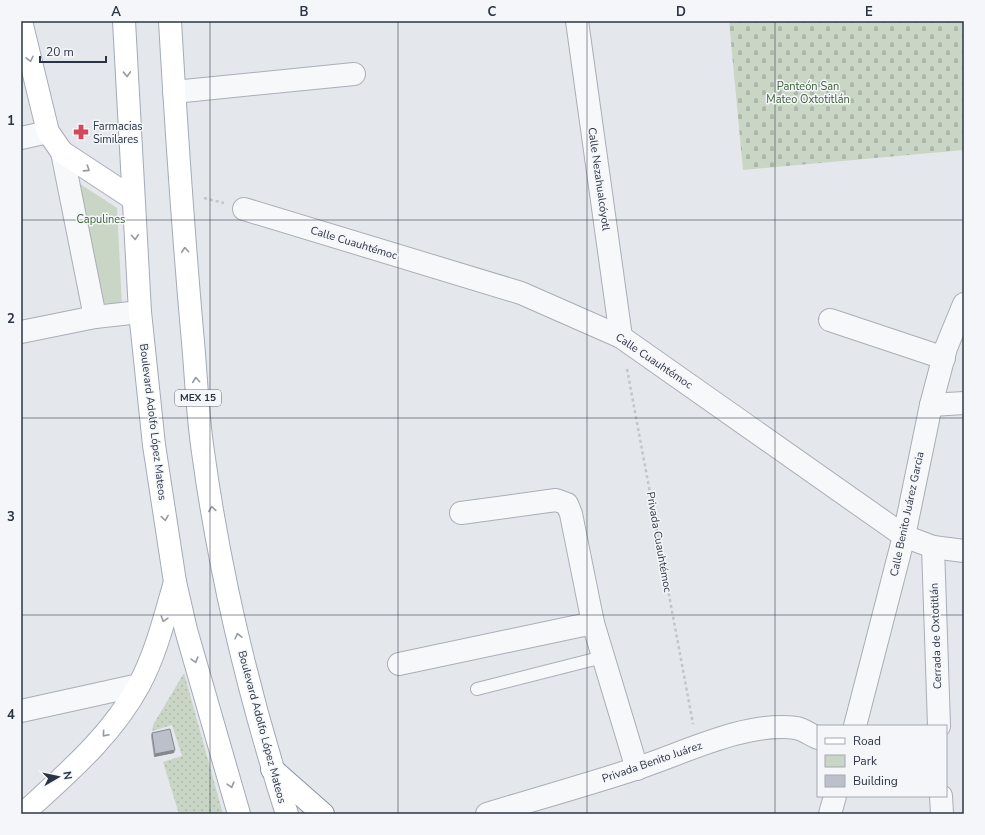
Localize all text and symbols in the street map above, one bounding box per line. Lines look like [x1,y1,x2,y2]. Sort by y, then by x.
text: A [111,3,121,21]
text: B [300,3,309,21]
text: C [488,3,497,21]
text: D [676,3,686,21]
text: E [865,3,873,21]
scale bar [40,38,106,64]
text: 20 m [46,44,74,60]
one-way arrow [26,56,34,62]
one-way arrow [123,71,131,77]
park label: Panteón San Mateo Oxtotitlán [766,79,850,107]
text: 1 [7,112,15,130]
place label: Farmacias Similares [93,119,143,147]
pharmacy icon: Farmacias Similares [72,123,90,141]
street label: Calle Nezahualcóyotl [584,126,614,232]
one-way arrow [83,164,90,172]
park label: Capulines [77,212,125,227]
street label: Calle Cuauhtémoc [309,223,399,263]
one-way arrow [130,234,139,240]
one-way arrow [181,247,190,253]
text: 2 [7,310,15,328]
street label: Calle Cuauhtémoc [612,330,696,392]
street label: Boulevard Adolfo López Mateos [136,343,170,501]
one-way arrow [192,377,201,383]
road number: MEX 15 [175,390,221,406]
street label: Calle Benito Juárez Garcia [886,450,928,578]
street label: Privada Cuauhtémoc [643,491,675,593]
one-way arrow [208,506,217,512]
text: 3 [7,508,15,526]
one-way arrow [161,515,169,521]
street label: Cerrada de Oxtotitlán [927,583,945,689]
one-way arrow [160,615,169,622]
one-way arrow [234,633,242,639]
street label: Boulevard Adolfo López Mateos [234,649,290,805]
one-way arrow [190,657,199,664]
text: 4 [7,706,15,724]
legend [817,725,947,797]
one-way arrow [103,729,110,736]
text: Road [853,733,881,749]
street label: Privada Benito Juárez [600,738,704,786]
text: Park [853,753,878,769]
north arrow [38,757,78,797]
text: N [59,770,75,781]
text: Building [853,773,898,789]
one-way arrow [226,782,235,789]

